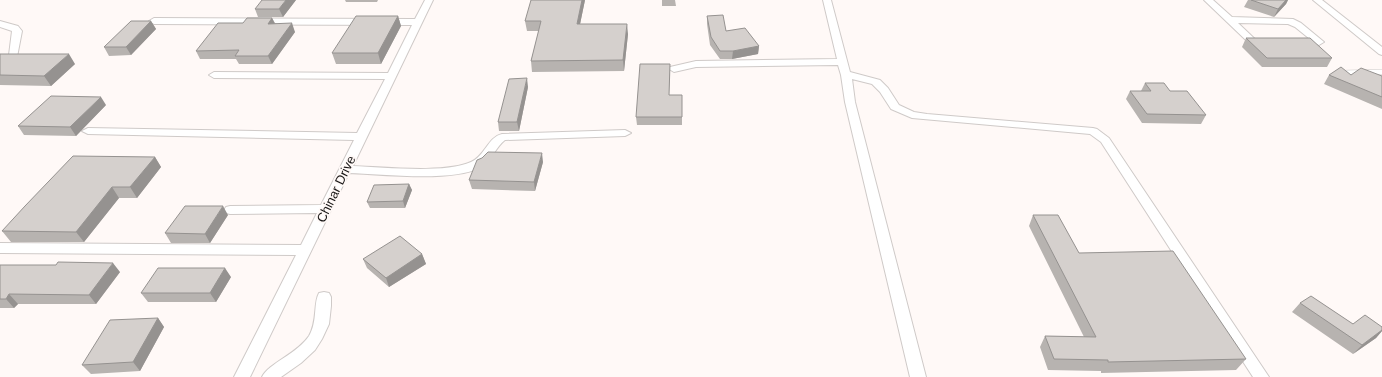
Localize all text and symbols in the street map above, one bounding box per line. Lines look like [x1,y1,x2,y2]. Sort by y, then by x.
street label: Chinar Drive [313,153,359,225]

